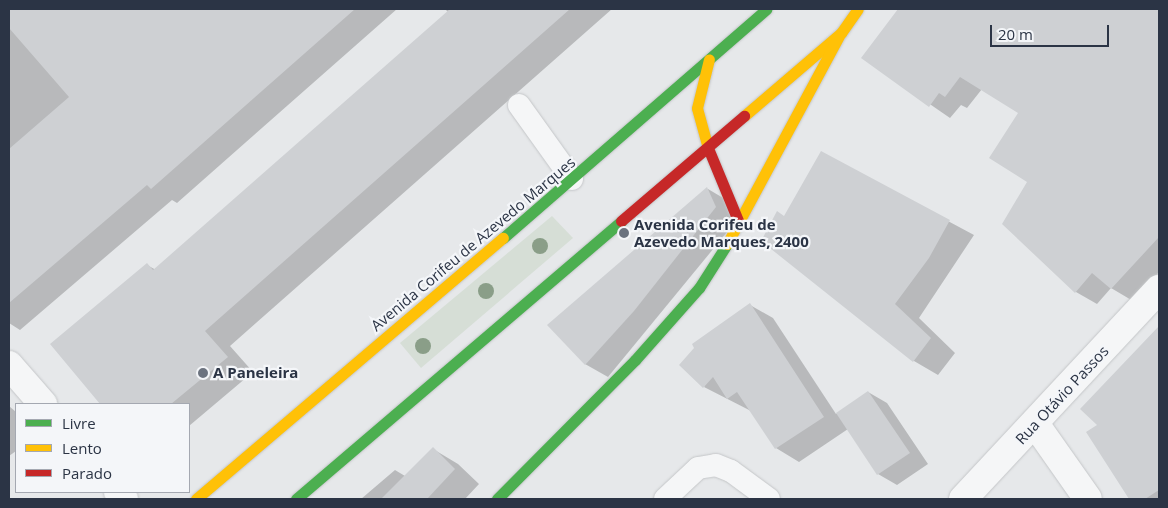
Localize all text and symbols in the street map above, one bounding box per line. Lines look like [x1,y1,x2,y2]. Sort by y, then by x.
scale bar [993,15,1112,47]
text: 20 m [998,24,1033,44]
street label: Avenida Corifeu de Azevedo Marques [367,153,579,335]
place label: Avenida Corifeu de Azevedo Marques, 2400 [634,215,809,250]
marker: Avenida Corifeu de Azevedo Marques, 2400 [618,227,630,239]
street label: Rua Otávio Passos [1012,342,1112,448]
place label: A Paneleira [213,364,298,382]
marker: A Paneleira [197,367,209,379]
legend [15,403,190,493]
text: Livre [62,413,96,433]
text: Lento [62,438,102,458]
text: Parado [62,463,112,483]

